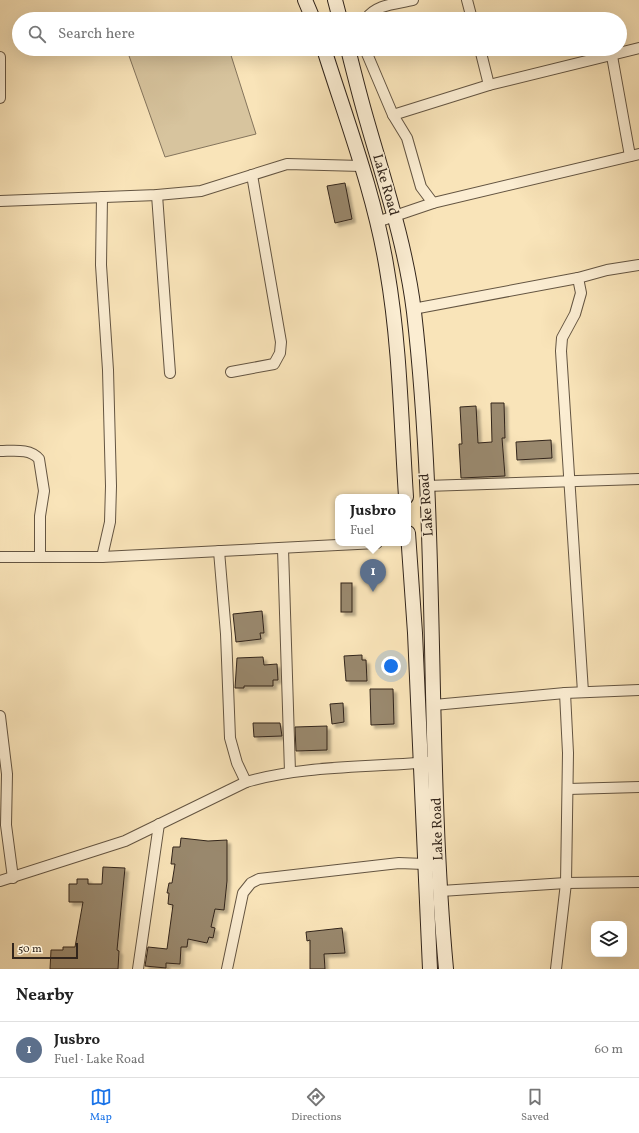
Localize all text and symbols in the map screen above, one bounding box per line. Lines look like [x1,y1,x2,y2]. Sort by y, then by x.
search box [12,12,627,56]
icon: search [26,23,48,45]
text: Search here [58,24,135,45]
street label: Lake Road [367,152,403,218]
street label: Lake Road [415,473,439,537]
popup [335,494,411,546]
text: Jusbro [350,501,396,522]
text: Fuel [350,522,374,540]
pin: 1 [360,559,386,592]
your location [381,656,401,676]
street label: Lake Road [427,797,449,861]
map controls [591,921,627,957]
button: layers [591,921,627,957]
scale bar [12,941,78,960]
text: 50 m [18,942,42,957]
text: Nearby [16,984,74,1007]
text: Jusbro [54,1030,100,1051]
text: 1 [26,1041,32,1059]
text: 60 m [595,1041,623,1059]
text: Fuel · Lake Road [54,1051,145,1069]
tab: Map [90,1086,112,1125]
tab: Directions [291,1086,342,1125]
tab: Saved [521,1086,549,1125]

